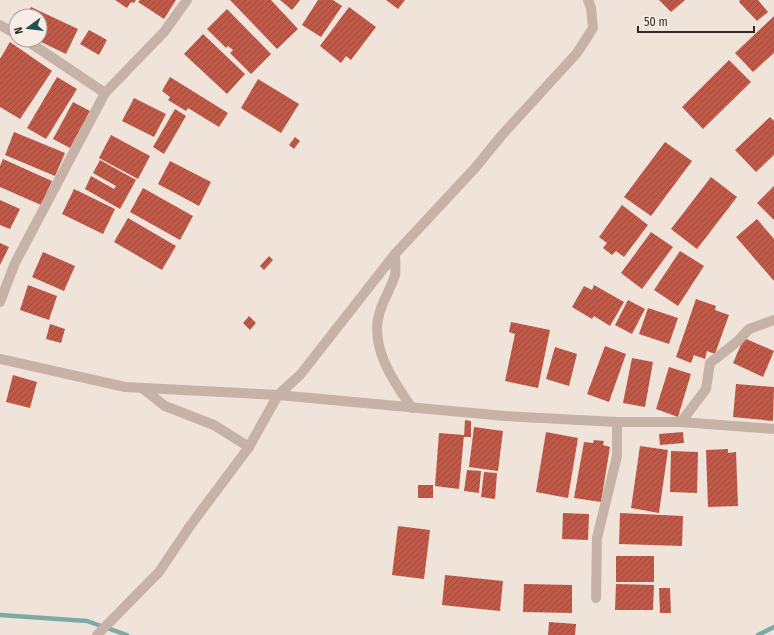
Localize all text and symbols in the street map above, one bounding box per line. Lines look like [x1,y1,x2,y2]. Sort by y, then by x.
north arrow [8,8,48,48]
scale bar [638,8,754,34]
text: 50 m [644,15,668,29]
text: N [12,26,26,35]

